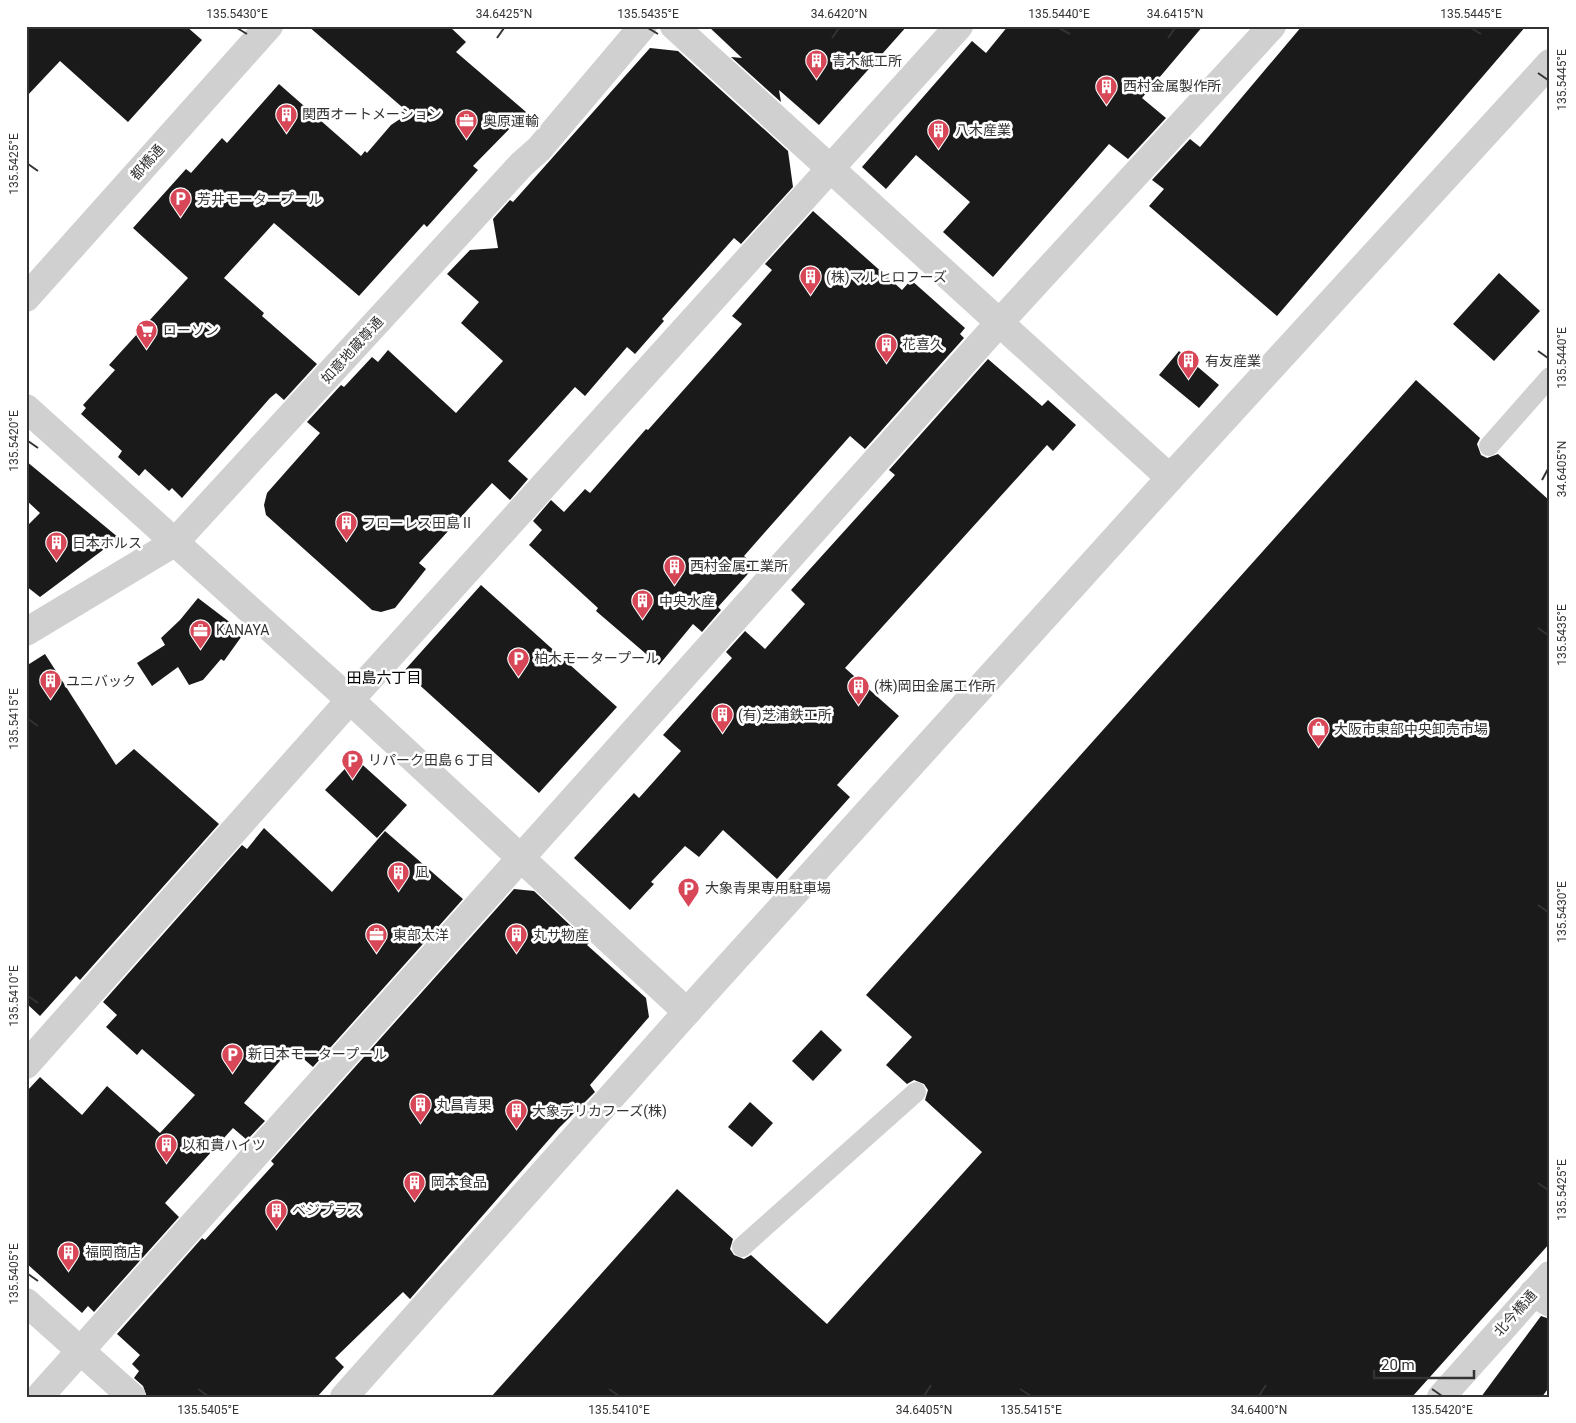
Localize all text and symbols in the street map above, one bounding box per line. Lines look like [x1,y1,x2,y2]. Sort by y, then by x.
text: 135.5430°E [206,7,268,21]
text: 34.6425°N [476,7,532,21]
text: 135.5435°E [617,7,679,21]
text: 34.6420°N [811,7,867,21]
text: 135.5440°E [1028,7,1090,21]
text: 34.6415°N [1147,7,1203,21]
text: 135.5445°E [1440,7,1502,21]
building icon: 青木紙工所 [804,49,828,80]
text: 135.5445°E [1555,49,1569,111]
place label: 青木紙工所 [832,53,902,69]
building icon: 西村金属製作所 [1095,74,1119,105]
place label: 西村金属製作所 [1123,78,1221,94]
building icon: 関西オートメーション [274,102,298,133]
place label: 関西オートメーション [302,106,442,122]
office icon: 奥原運輸 [455,109,479,140]
place label: 奥原運輸 [483,113,539,129]
building icon: 八木産業 [927,118,951,149]
place label: 八木産業 [955,122,1011,138]
text: 135.5425°E [7,133,21,195]
street label: 都橋通 [127,141,167,183]
parking icon: 芳井モータープール [169,187,193,218]
place label: 芳井モータープール [197,191,322,207]
building icon: (株)マルヒロフーズ [798,265,822,296]
place label: (株)マルヒロフーズ [826,269,947,286]
street label: 如意地蔵尊通 [318,313,386,387]
supermarket icon: ローソン [135,318,159,349]
place label: ローソン [163,322,219,338]
text: 135.5440°E [1555,327,1569,389]
building icon: 花喜久 [874,332,898,363]
place label: 花喜久 [902,336,944,352]
building icon: 有友産業 [1177,349,1201,380]
place label: 有友産業 [1205,353,1261,369]
text: 135.5420°E [7,410,21,472]
text: 34.6405°N [1555,441,1569,497]
building icon: フローレス田島Ⅱ [334,511,358,542]
place label: フローレス田島Ⅱ [362,515,474,531]
building icon: 日本ホルス [44,531,68,562]
place label: 日本ホルス [72,535,142,551]
building icon: 西村金属工業所 [662,554,686,585]
place label: 西村金属工業所 [690,558,788,574]
building icon: 中央水産 [631,589,655,620]
place label: 中央水産 [659,593,715,609]
text: 135.5435°E [1555,604,1569,666]
office icon: KANAYA [188,618,212,649]
place label: KANAYA [216,622,269,638]
parking icon: 柏木モータープール [506,646,530,677]
place label: 柏木モータープール [534,650,659,666]
building icon: ユニバック [38,669,62,700]
district label: 田島六丁目 [346,669,422,687]
place label: ユニバック [66,673,136,689]
building icon: (株)岡田金属工作所 [846,674,870,705]
place label: (株)岡田金属工作所 [874,678,996,695]
text: 135.5415°E [7,688,21,750]
building icon: (有)芝浦鉄工所 [710,703,734,734]
place label: (有)芝浦鉄工所 [738,707,832,724]
shop icon: 大阪市東部中央卸売市場 [1306,717,1330,748]
place label: 大阪市東部中央卸売市場 [1334,721,1488,737]
parking icon: リパーク田島６丁目 [340,748,364,779]
place label: リパーク田島６丁目 [368,752,494,768]
building icon: 凪 [387,860,411,891]
place label: 凪 [415,864,429,880]
parking icon: 大象青果専用駐車場 [677,876,701,907]
place label: 大象青果専用駐車場 [705,880,831,896]
text: 135.5430°E [1555,881,1569,943]
office icon: 東部太洋 [365,923,389,954]
building icon: 丸サ物産 [505,923,529,954]
place label: 東部太洋 [393,927,449,943]
place label: 丸サ物産 [533,927,589,943]
text: 135.5410°E [7,965,21,1027]
parking icon: 新日本モータープール [220,1042,244,1073]
place label: 新日本モータープール [248,1046,387,1062]
building icon: 丸昌青果 [408,1093,432,1124]
place label: 丸昌青果 [436,1097,492,1113]
building icon: 大象デリカフーズ(株) [504,1099,528,1130]
place label: 大象デリカフーズ(株) [532,1103,667,1120]
building icon: 以和貴ハイツ [154,1133,178,1164]
place label: 以和貴ハイツ [182,1137,266,1153]
text: 135.5425°E [1555,1159,1569,1221]
building icon: 岡本食品 [403,1170,427,1201]
place label: 岡本食品 [431,1174,487,1190]
building icon: ベジプラス [264,1198,288,1229]
place label: ベジプラス [292,1202,362,1218]
building icon: 福岡商店 [57,1240,81,1271]
text: 135.5405°E [7,1243,21,1305]
place label: 福岡商店 [85,1244,141,1260]
street label: 北今橋通 [1490,1287,1540,1339]
scale bar [1374,1348,1474,1380]
text: 20 m [1381,1356,1415,1374]
text: 135.5405°E [177,1403,239,1417]
text: 135.5410°E [588,1403,650,1417]
text: 34.6405°N [896,1403,952,1417]
text: 135.5415°E [1000,1403,1062,1417]
text: 34.6400°N [1231,1403,1287,1417]
text: 135.5420°E [1411,1403,1473,1417]

